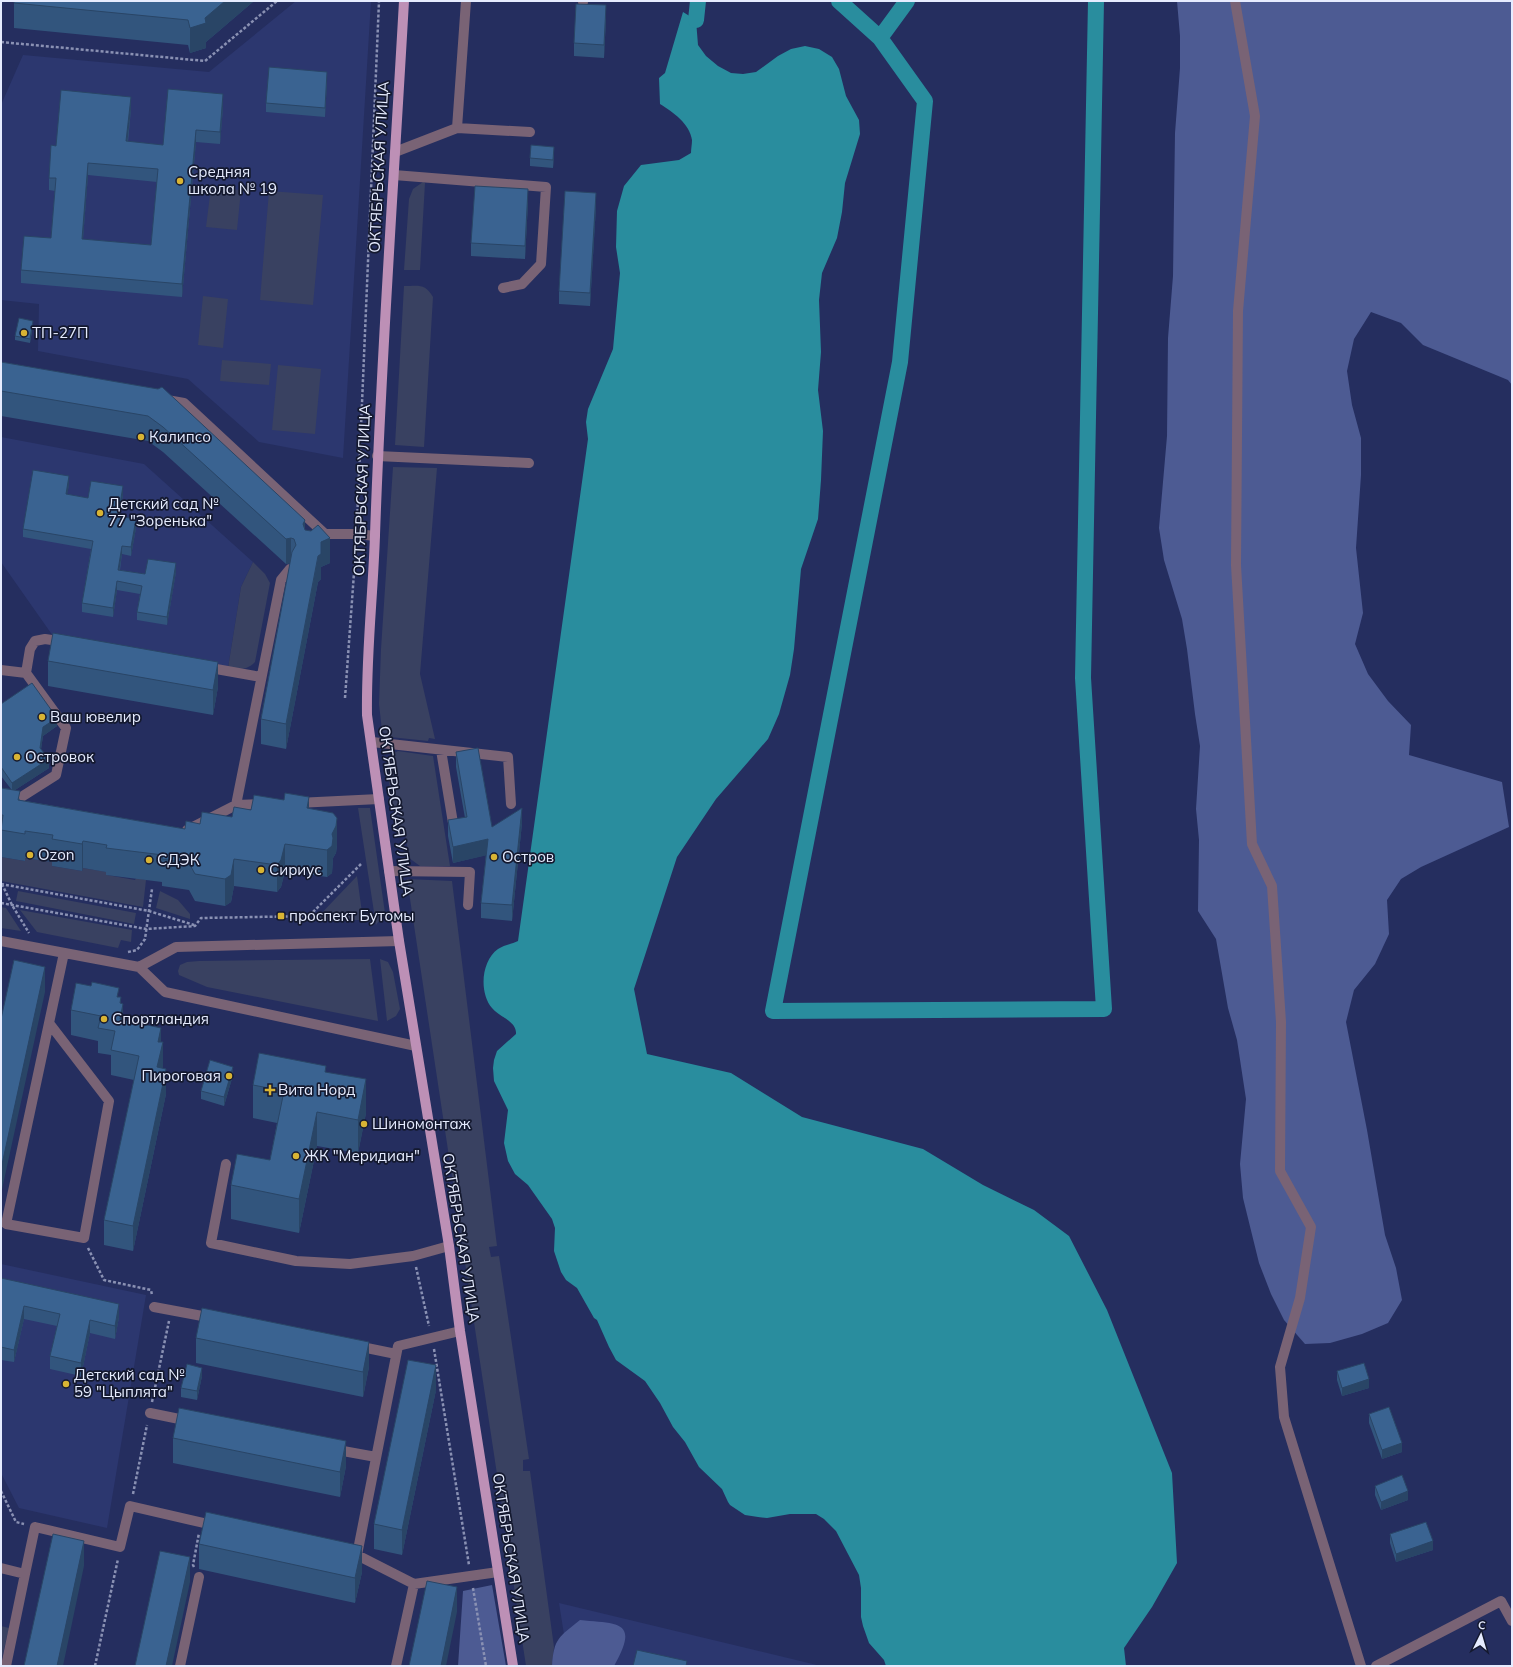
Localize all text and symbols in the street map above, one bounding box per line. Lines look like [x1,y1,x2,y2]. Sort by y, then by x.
street label: ОКТЯБРЬСКАЯ УЛИЦА [365,81,392,253]
place label: Средняя школа № 19 [188,162,277,198]
marker: Средняя школа № 19 [175,176,185,186]
place label: ТП-27П [32,323,88,342]
marker: ТП-27П [19,328,29,338]
street label: ОКТЯБРЬСКАЯ УЛИЦА [349,404,374,576]
place label: Калипсо [149,427,211,446]
marker: Калипсо [136,432,146,442]
place label: Детский сад № 77 "Зоренька" [108,494,219,530]
marker: Детский сад № 77 "Зоренька" [95,508,105,518]
place label: Ваш ювелир [50,707,141,726]
marker: Ваш ювелир [37,712,47,722]
street label: ОКТЯБРЬСКАЯ УЛИЦА [375,725,418,897]
place label: Островок [25,747,95,766]
marker: Островок [12,752,22,762]
place label: Ozon [38,845,75,864]
place label: Остров [502,847,554,866]
marker: Ozon [25,850,35,860]
place label: СДЭК [157,850,200,869]
marker: Остров [489,852,499,862]
marker: СДЭК [144,855,154,865]
place label: Сириус [269,860,322,879]
marker: Сириус [256,865,266,875]
place label: проспект Бутомы [289,906,415,925]
marker: проспект Бутомы [276,911,286,921]
place label: Спортландия [112,1009,209,1028]
marker: Спортландия [99,1014,109,1024]
place label: Пироговая [142,1066,221,1085]
marker: Пироговая [224,1071,234,1081]
place label: Вита Норд [278,1080,356,1099]
marker: Вита Норд [265,1085,275,1095]
place label: Шиномонтаж [372,1114,472,1133]
marker: Шиномонтаж [359,1119,369,1129]
place label: ЖК "Меридиан" [304,1146,420,1165]
marker: ЖК "Меридиан" [291,1151,301,1161]
street label: ОКТЯБРЬСКАЯ УЛИЦА [439,1152,484,1324]
place label: Детский сад № 59 "Цыплята" [74,1365,185,1401]
marker: Детский сад № 59 "Цыплята" [61,1379,71,1389]
street label: ОКТЯБРЬСКАЯ УЛИЦА [489,1472,534,1644]
north arrow [1461,1615,1501,1655]
text: С [1478,1618,1487,1632]

